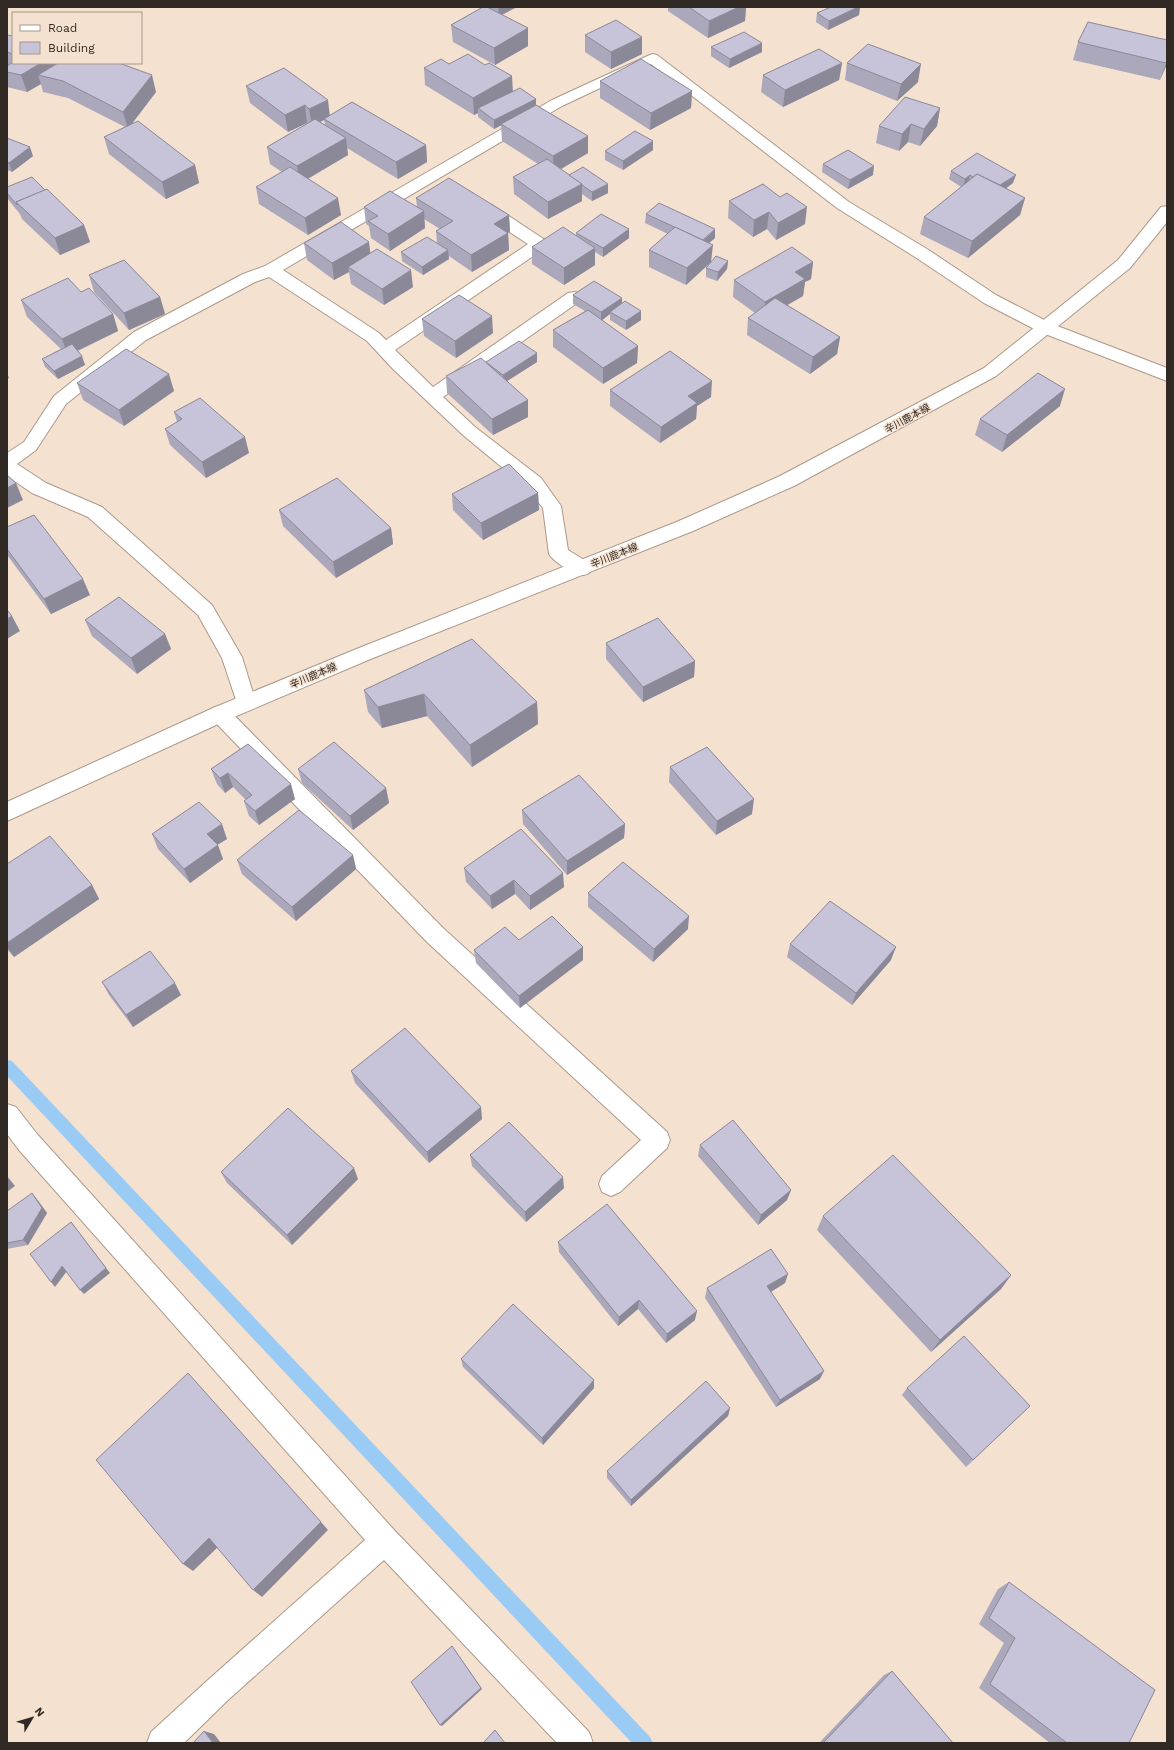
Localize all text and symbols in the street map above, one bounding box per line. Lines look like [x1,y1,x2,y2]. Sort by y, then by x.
legend [12,12,142,64]
text: Road [48,21,77,35]
text: Building [48,41,95,55]
street label: 辛川鹿本線 [883,402,932,435]
street label: 辛川鹿本線 [589,541,639,570]
street label: 辛川鹿本線 [288,661,338,690]
north arrow [12,1698,52,1738]
text: N [32,1705,47,1719]

